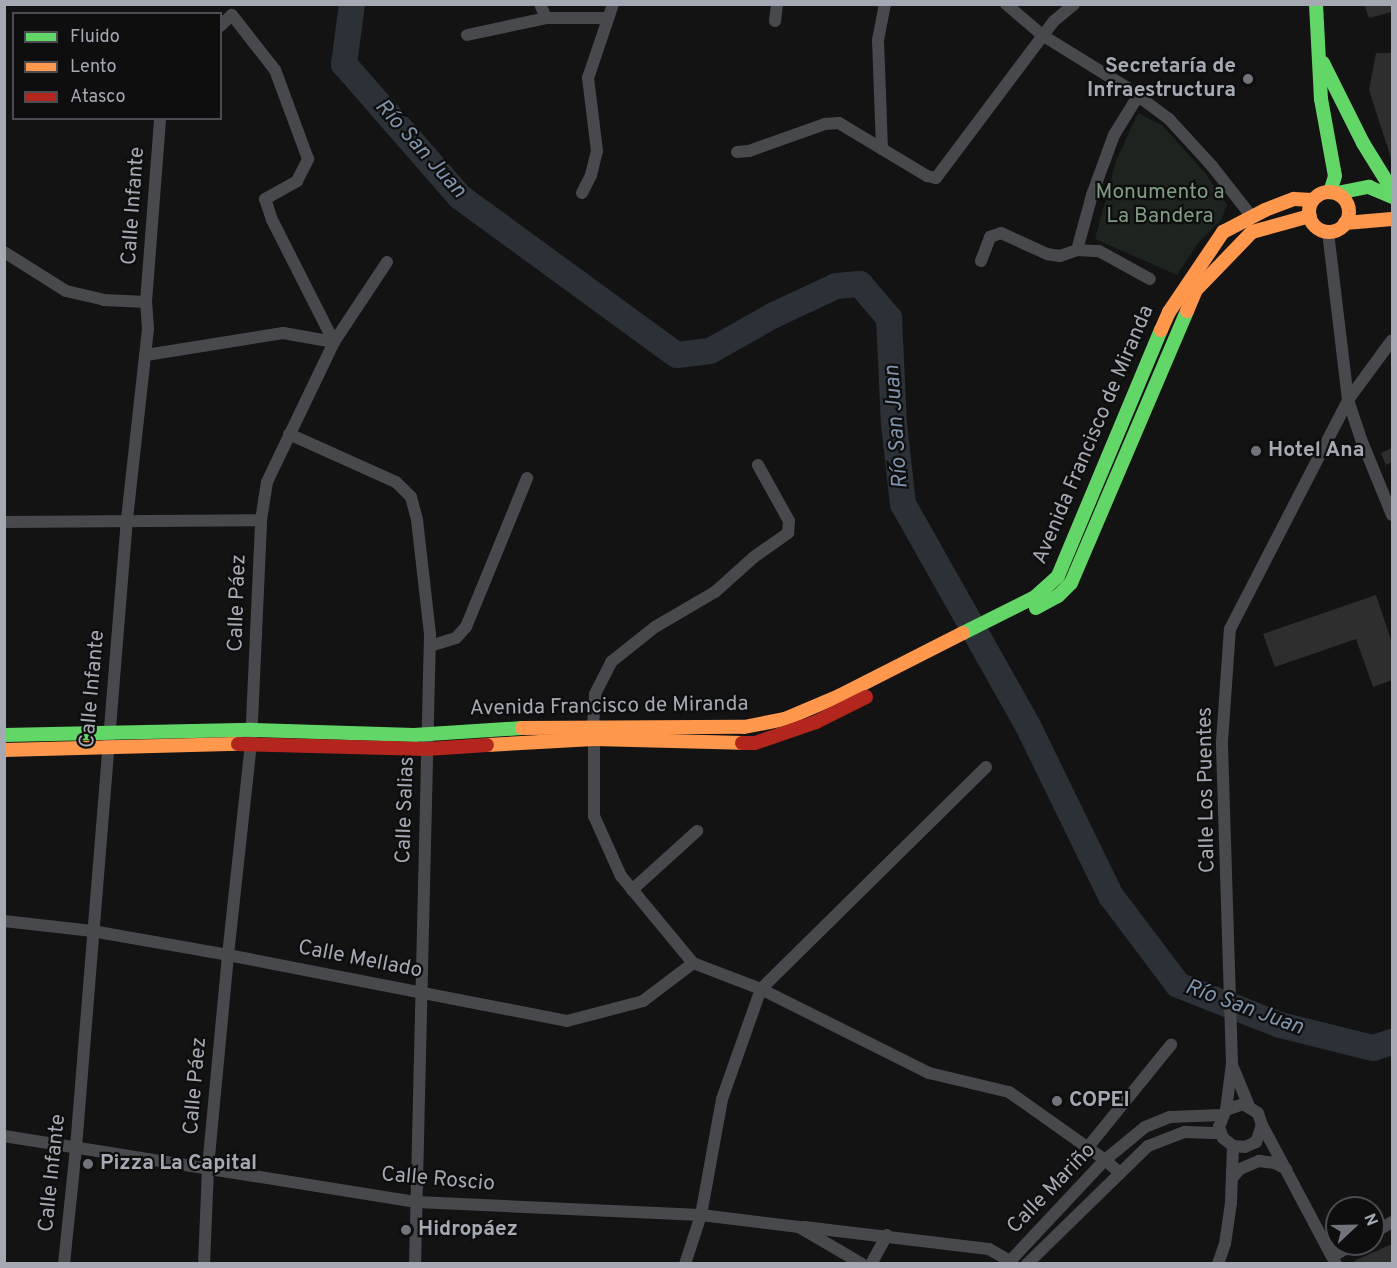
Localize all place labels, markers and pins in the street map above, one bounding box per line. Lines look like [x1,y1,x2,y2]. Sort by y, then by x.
place label: Secretaría de Infraestructura [1087,54,1236,104]
marker: Secretaría de Infraestructura [1241,72,1255,86]
place label: Hotel Ana [1268,438,1365,464]
marker: Hotel Ana [1249,444,1263,458]
place label: COPEI [1069,1088,1130,1114]
marker: COPEI [1050,1094,1064,1108]
place label: Pizza La Capital [100,1151,257,1177]
marker: Pizza La Capital [81,1157,95,1171]
place label: Hidropáez [418,1217,518,1243]
marker: Hidropáez [399,1223,413,1237]

